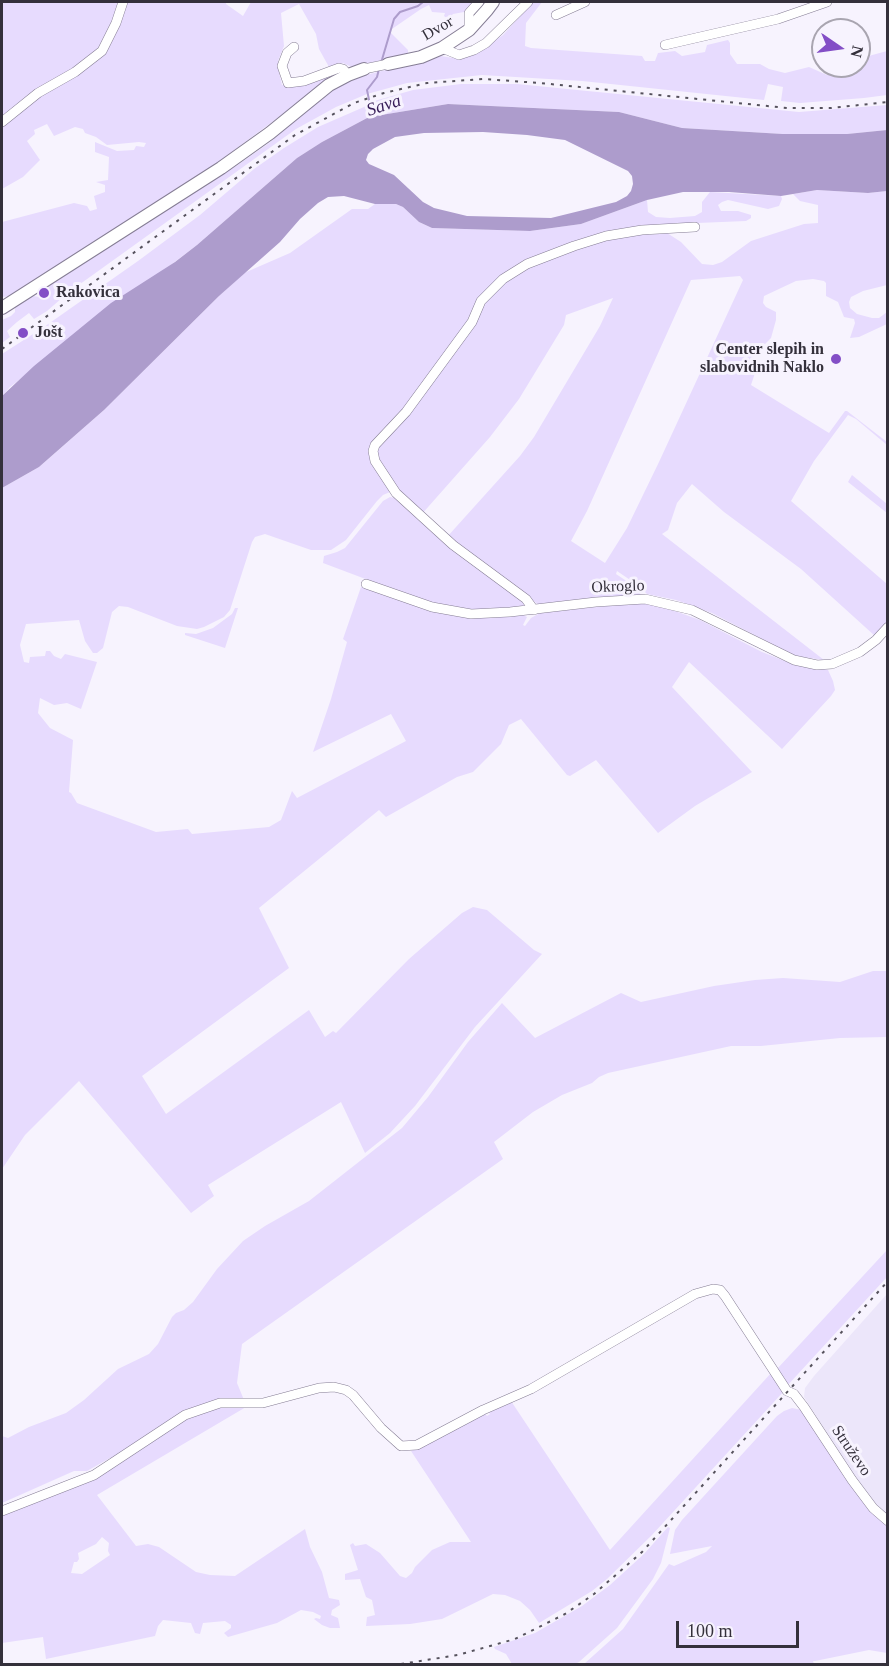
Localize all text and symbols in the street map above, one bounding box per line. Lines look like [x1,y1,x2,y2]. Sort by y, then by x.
street label: Dvor [419,12,457,46]
north arrow [811,18,871,78]
text: N [847,44,867,59]
water label: Sava [364,90,404,122]
place label: Rakovica [56,283,120,303]
marker: Rakovica [37,286,51,300]
place label: Jošt [35,323,63,343]
marker: Jošt [16,326,30,340]
place label: Center slepih in slabovidnih Naklo [700,340,824,378]
marker: Center slepih in slabovidnih Naklo [829,352,843,366]
street label: Okroglo [591,576,645,598]
street label: Struževo [827,1422,875,1480]
scale bar [679,1609,802,1647]
text: 100 m [687,1621,733,1641]

